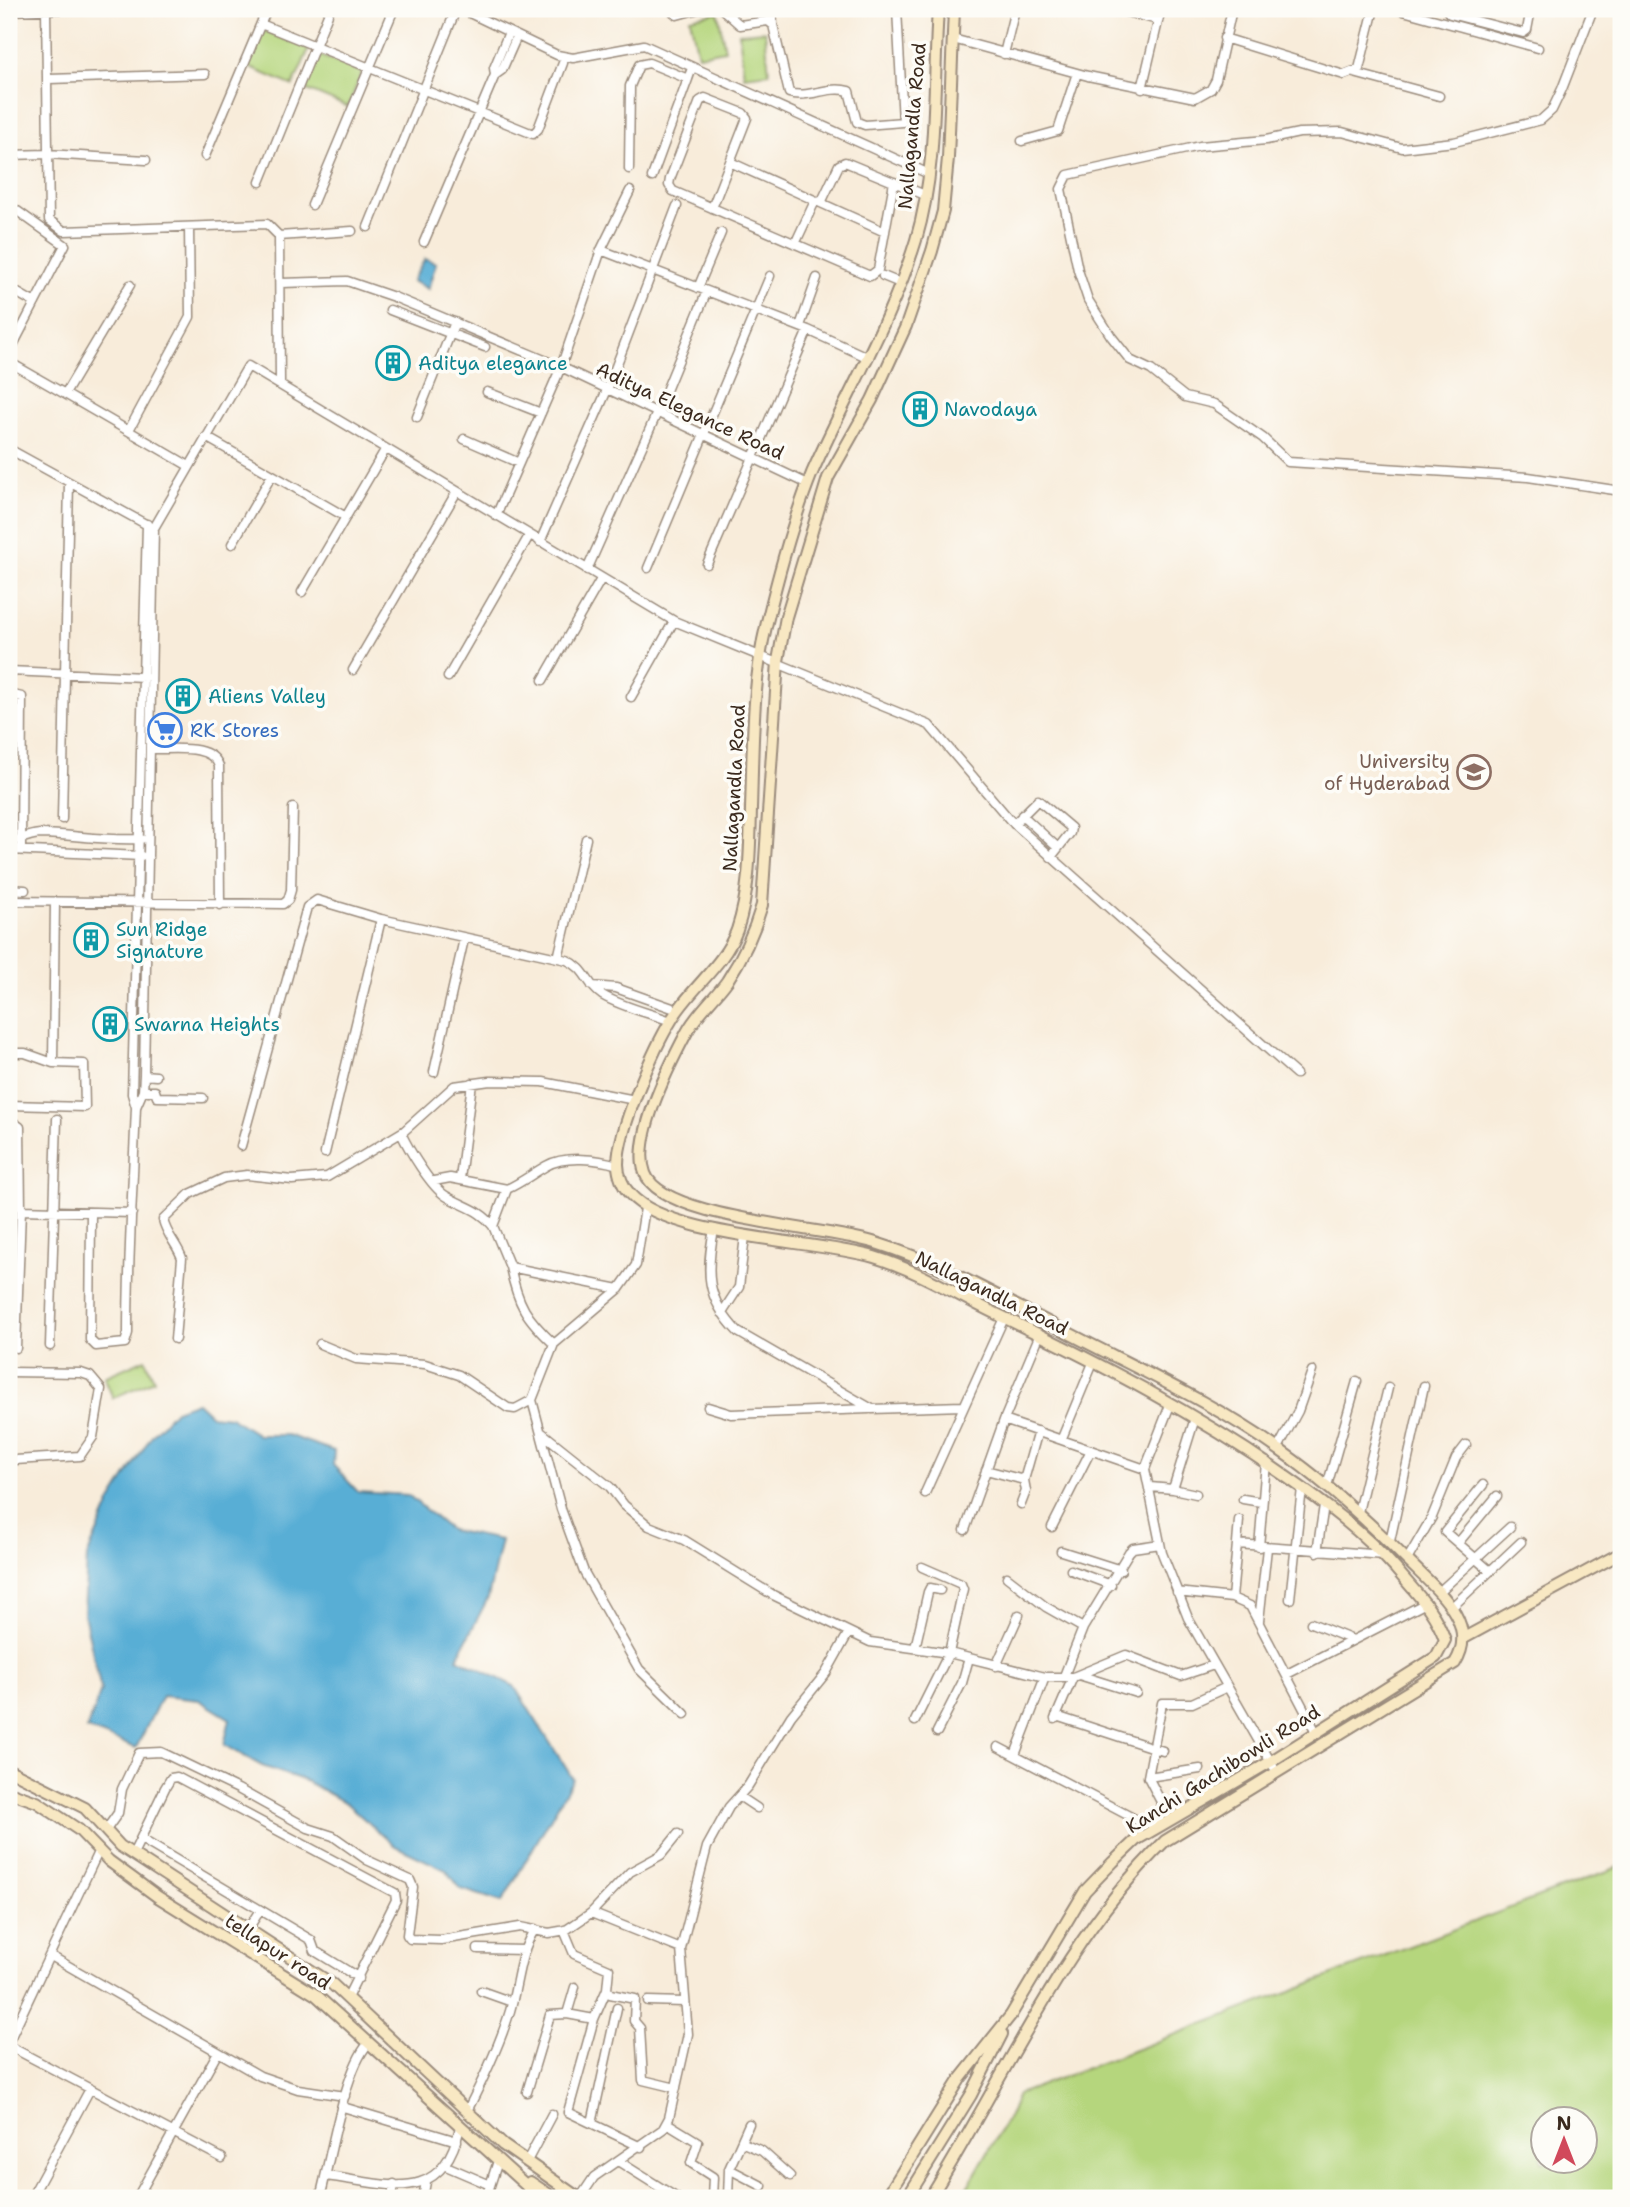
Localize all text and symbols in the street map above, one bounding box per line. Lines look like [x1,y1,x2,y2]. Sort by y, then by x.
street label: Nallagandla Road [892,41,932,211]
building icon: Aditya elegance [374,344,412,382]
place label: Aditya elegance [418,351,568,376]
street label: Aditya Elegance Road [592,356,788,466]
building icon: Navodaya [901,390,939,428]
place label: Navodaya [944,397,1037,422]
building icon: Aliens Valley [164,677,202,715]
place label: Aliens Valley [208,684,326,709]
street label: Nallagandla Road [717,704,751,872]
supermarket icon: RK Stores [146,711,184,749]
place label: RK Stores [190,718,279,743]
place label: University of Hyderabad [1324,749,1450,796]
school or university icon: University of Hyderabad [1455,753,1493,791]
place label: Sun Ridge Signature [116,917,207,964]
building icon: Sun Ridge Signature [72,921,110,959]
building icon: Swarna Heights [91,1005,129,1043]
place label: Swarna Heights [134,1012,280,1037]
street label: Nallagandla Road [911,1245,1073,1341]
street label: Kanchi Gachibowli Road [1121,1699,1325,1839]
street label: tellapur road [220,1908,336,1996]
north arrow [1528,2106,1598,2176]
text: N [1556,2111,1572,2136]

